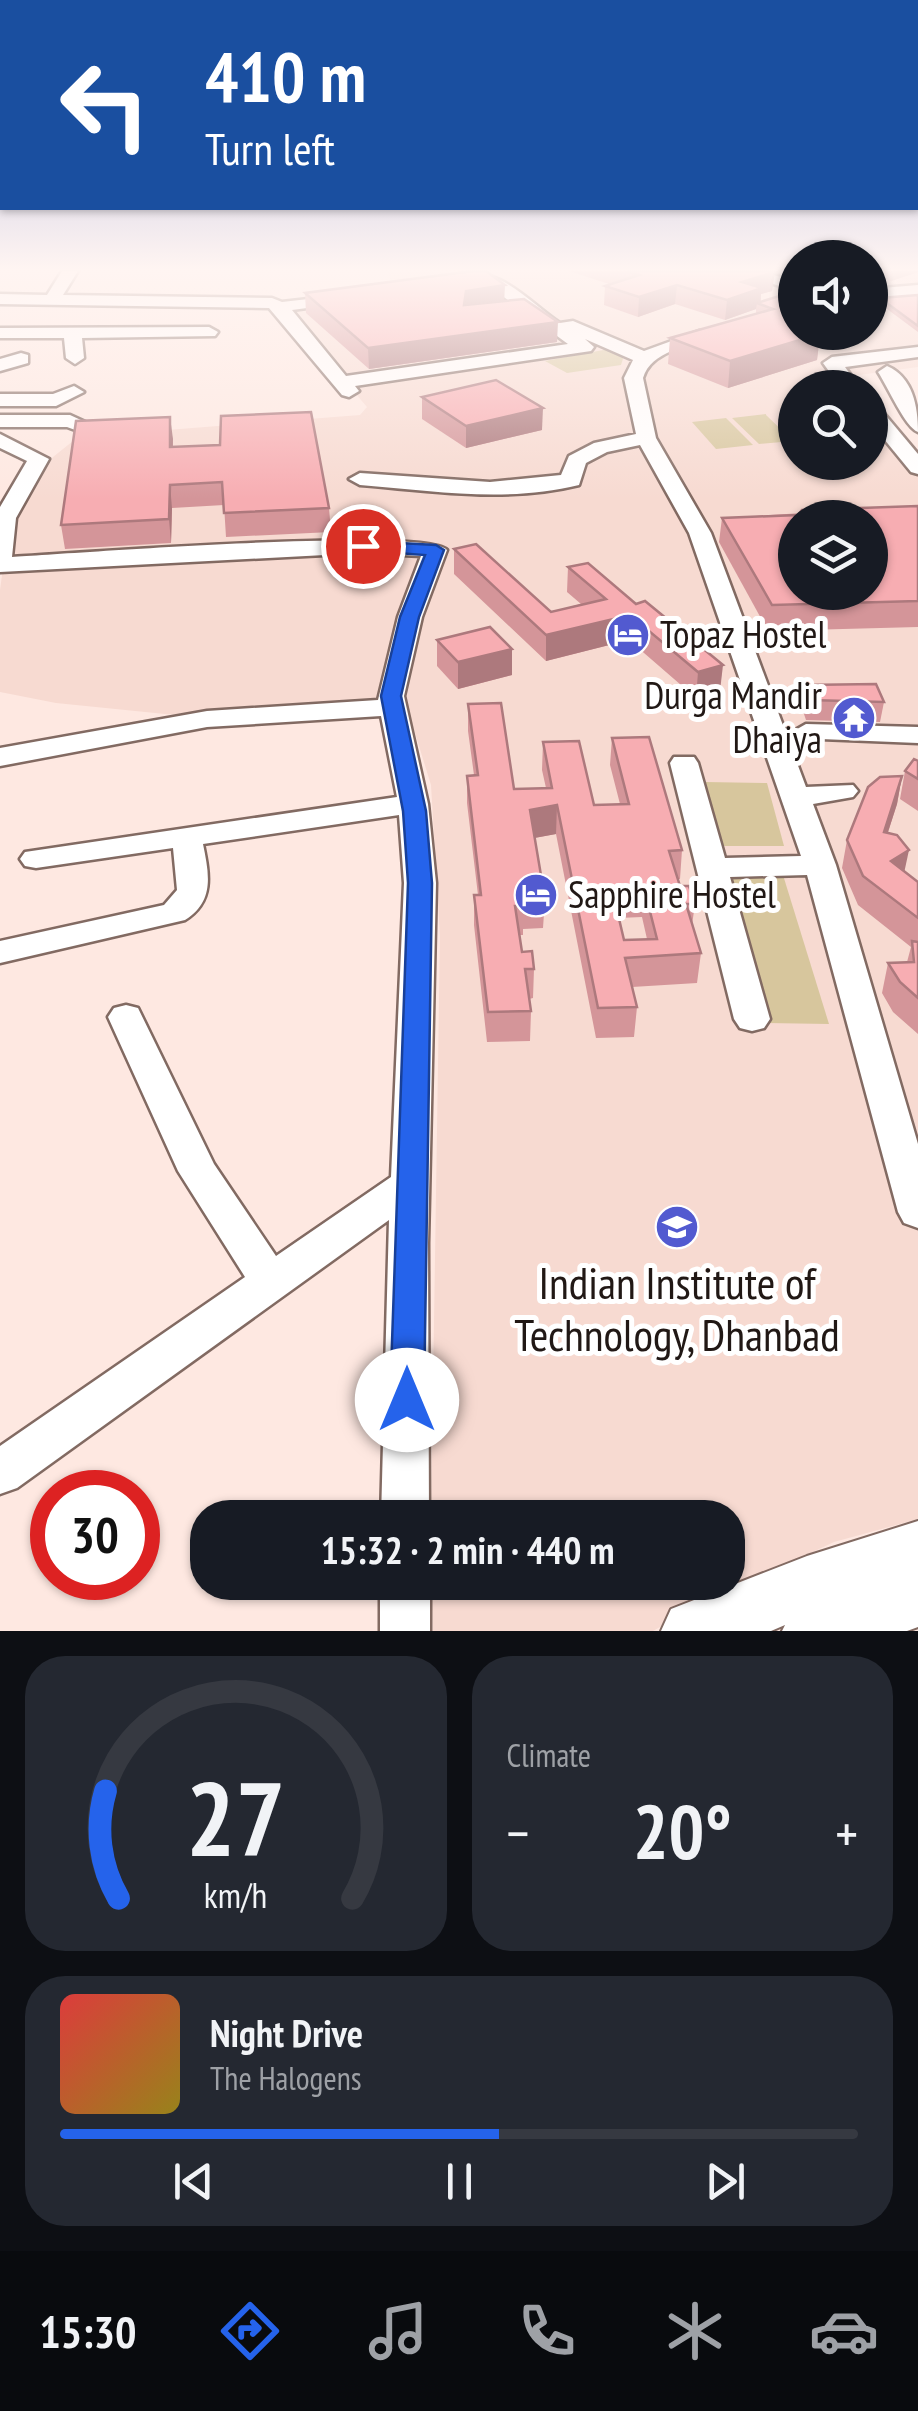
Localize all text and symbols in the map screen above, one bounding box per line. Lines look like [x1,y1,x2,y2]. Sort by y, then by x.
text: 410 m [205,31,366,121]
icon: left [40,40,170,170]
text: Turn left [205,119,335,177]
map controls [778,240,888,610]
button: sound [778,240,888,350]
button: search [778,370,888,480]
button: layers [778,500,888,610]
pin [321,504,406,589]
icon: arrive [336,519,391,574]
place label: Topaz Hostel [660,609,827,658]
hotel icon: Topaz Hostel [605,612,651,658]
place label: Durga Mandir Dhaiya [644,670,823,763]
temple icon: Durga Mandir Dhaiya [831,695,877,741]
place label: Sapphire Hostel [568,869,776,918]
hotel icon: Sapphire Hostel [513,872,559,918]
school or university icon: Indian Institute of Technology, Dhanbad [654,1204,700,1250]
place label: Indian Institute of Technology, Dhanbad [514,1253,840,1363]
position arrow [355,1348,459,1452]
speed limit sign: 30 [30,1470,160,1600]
text: 15:32 · 2 min · 440 m [321,1525,614,1574]
text: Climate [507,1734,591,1776]
text: 27 [186,1750,285,1885]
text: 20° [633,1783,732,1880]
text: − [507,1797,529,1868]
text: + [835,1797,858,1868]
text: km/h [204,1872,267,1918]
text: Night Drive [210,2008,363,2057]
text: The Halogens [210,2057,362,2099]
icon: previous [166,2154,221,2209]
icon: pause [432,2154,487,2209]
icon: next [698,2154,753,2209]
icon: directions [215,2296,285,2366]
icon: music [363,2296,433,2366]
icon: phone [512,2296,582,2366]
icon: climate [660,2296,730,2366]
icon: car [809,2296,879,2366]
text: 15:30 [39,2302,137,2360]

